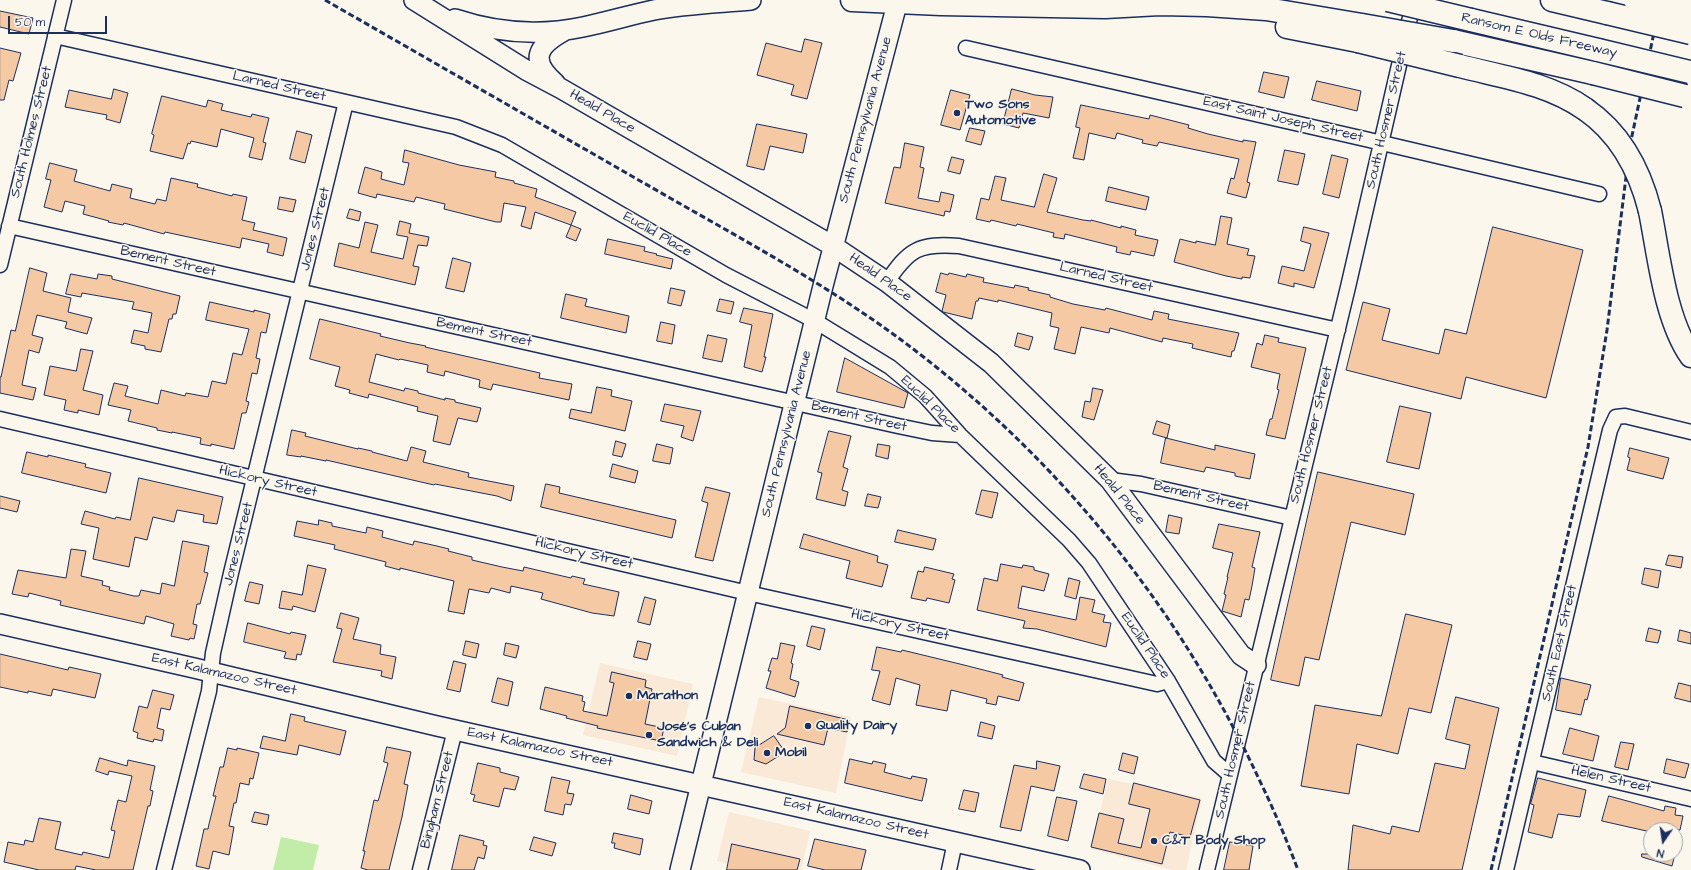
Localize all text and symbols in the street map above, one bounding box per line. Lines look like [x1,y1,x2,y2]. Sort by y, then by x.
scale bar [10,8,109,34]
street label: Ransom E Olds Freeway [1459,10,1619,62]
text: 50 m [15,14,45,31]
street label: South Pennsylvania Avenue [836,35,896,205]
street label: South Hosmer Street [1363,50,1411,190]
street label: South Holmes Street [8,64,56,200]
street label: Larned Street [231,68,327,106]
street label: Heald Place [566,87,638,137]
street label: East Saint Joseph Street [1201,93,1365,147]
place label: Two Sons Automotive [965,97,1036,130]
marker: Two Sons Automotive [952,108,962,118]
street label: Jones Street [297,185,335,273]
street label: Euclid Place [620,209,694,261]
street label: Bement Street [119,243,217,281]
street label: Heald Place [845,250,915,306]
street label: Larned Street [1058,259,1154,297]
street label: Bement Street [435,315,533,351]
street label: South Pennsylvania Avenue [758,349,816,519]
street label: South Hosmer Street [1287,365,1337,505]
street label: Euclid Place [897,373,963,437]
street label: Bement Street [810,398,908,436]
street label: Heald Place [1090,461,1148,529]
street label: Hickory Street [217,463,319,501]
street label: Bement Street [1152,478,1250,516]
street label: Jones Street [220,500,258,588]
street label: Hickory Street [533,535,635,573]
street label: South East Street [1538,583,1582,703]
street label: Hickory Street [849,607,951,645]
street label: Euclid Place [1117,610,1173,682]
street label: East Kalamazoo Street [150,650,298,700]
street label: South Hosmer Street [1212,680,1260,820]
place label: Marathon [637,688,698,704]
marker: Marathon [624,691,634,701]
place label: Quality Dairy [816,718,897,734]
place label: José's Cuban Sandwich & Deli [657,719,758,752]
marker: Quality Dairy [803,721,813,731]
street label: East Kalamazoo Street [466,724,614,772]
marker: José's Cuban Sandwich & Deli [644,730,654,740]
place label: Mobil [775,745,807,761]
marker: Mobil [762,748,772,758]
street label: Bingham Street [418,749,458,851]
street label: Helen Street [1569,763,1653,797]
street label: East Kalamazoo Street [782,794,930,844]
north arrow [1643,822,1683,862]
place label: C&T Body Shop [1162,833,1266,849]
marker: C&T Body Shop [1149,836,1159,846]
text: N [1655,845,1665,861]

